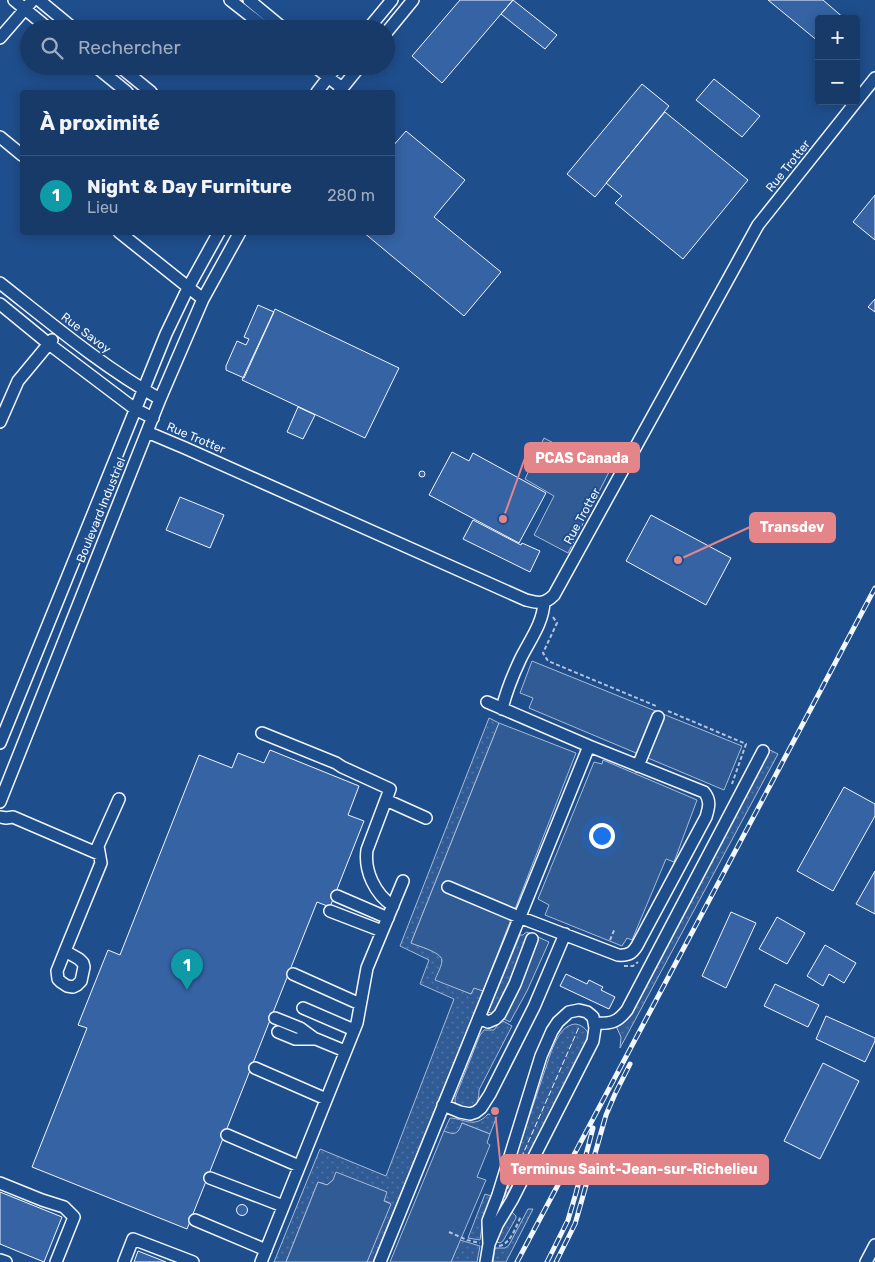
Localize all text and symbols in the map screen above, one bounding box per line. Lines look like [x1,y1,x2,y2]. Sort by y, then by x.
map controls [815,15,860,105]
button: + [815,15,860,60]
search box [20,20,395,75]
icon: search [38,34,66,62]
text: Rechercher [78,36,181,59]
button: − [815,60,860,105]
text: À proximité [40,110,160,135]
street label: Rue Trotter [763,137,813,195]
text: Night & Day Furniture [87,175,292,198]
text: 1 [52,186,60,205]
text: 280 m [327,186,375,205]
text: Lieu [87,198,118,217]
street label: Rue Savoy [58,310,114,356]
street label: Rue Trotter [165,419,228,457]
callout: PCAS Canada [525,443,639,472]
text: PCAS Canada [535,450,629,467]
street label: Boulevard Industriel [74,455,128,565]
street label: Rue Trotter [561,485,603,547]
callout: Transdev [750,513,835,542]
text: Transdev [760,519,825,536]
your location [589,823,615,849]
pin: 1 [171,949,203,990]
callout: Terminus Saint-Jean-sur-Richelieu [501,1155,768,1184]
text: Terminus Saint-Jean-sur-Richelieu [510,1161,758,1178]

